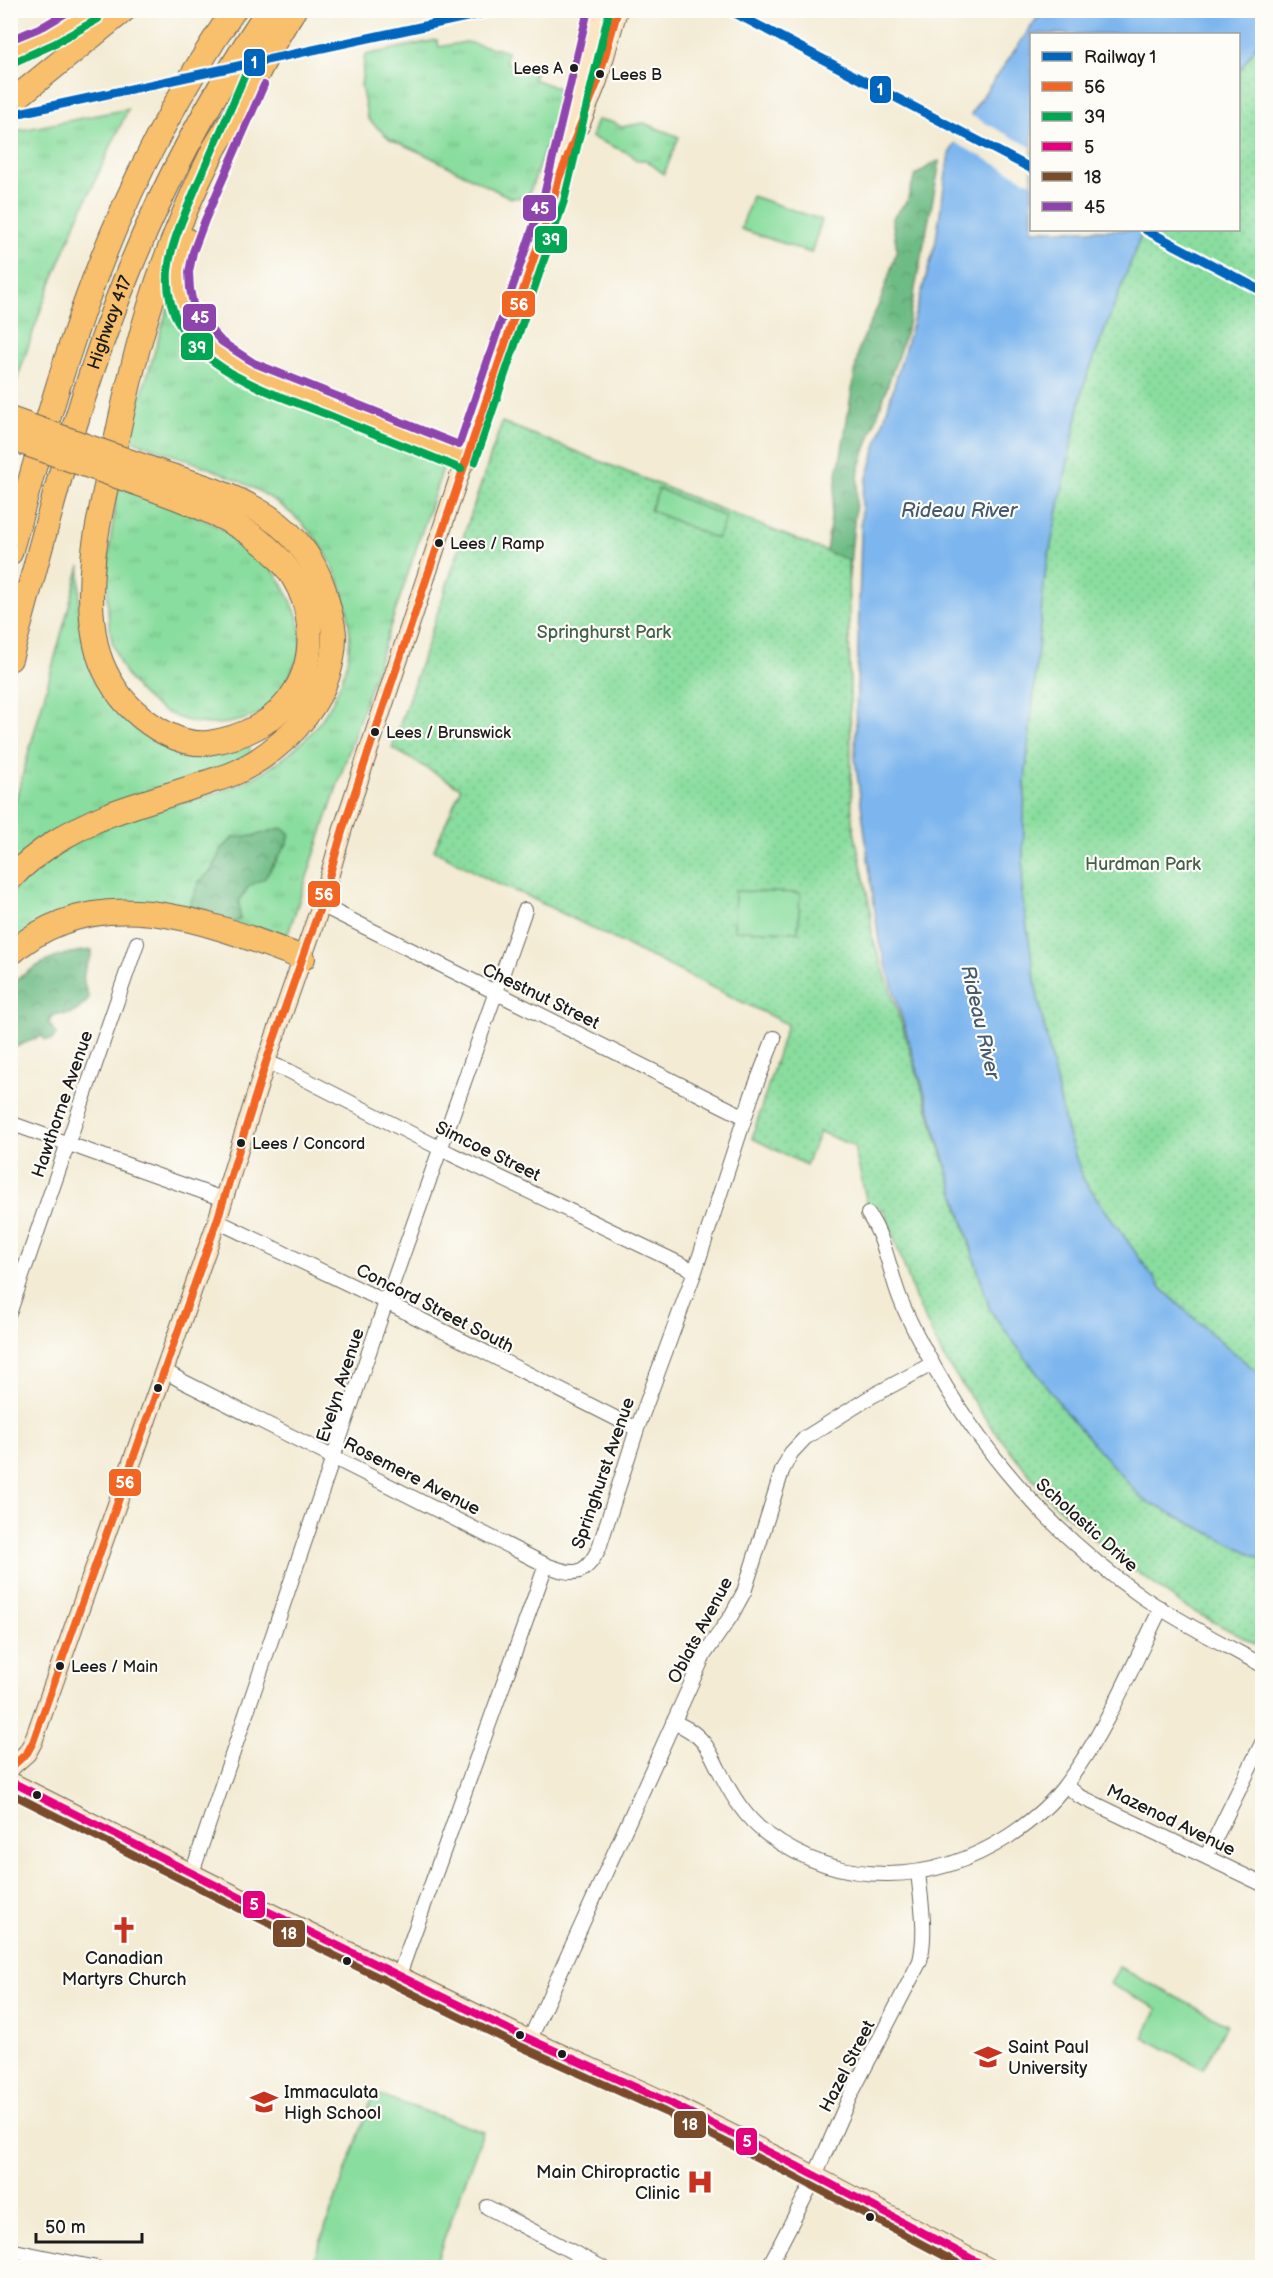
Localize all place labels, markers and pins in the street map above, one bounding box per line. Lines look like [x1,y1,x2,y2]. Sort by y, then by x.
place label: Lees A [513,60,563,79]
marker: Lees A [568,62,580,74]
place label: Lees B [611,66,662,85]
marker: Lees B [594,68,606,80]
place label: Lees / Ramp [450,535,544,554]
marker: Lees / Ramp [433,537,445,549]
place label: Lees / Brunswick [386,724,511,743]
marker: Lees / Brunswick [369,726,381,738]
place label: Lees / Concord [252,1135,365,1154]
marker: Lees / Concord [235,1137,247,1149]
unlabelled marker [152,1382,164,1394]
place label: Lees / Main [71,1658,158,1677]
marker: Lees / Main [54,1660,66,1672]
unlabelled marker [31,1789,43,1801]
church icon: Canadian Martyrs Church [109,1915,139,1945]
place label: Canadian Martyrs Church [62,1948,186,1990]
unlabelled marker [341,1955,353,1967]
unlabelled marker [514,2029,526,2041]
place label: Saint Paul University [1008,2037,1089,2079]
school or university icon: Saint Paul University [973,2042,1003,2072]
unlabelled marker [556,2048,568,2060]
place label: Immaculata High School [284,2082,381,2124]
school or university icon: Immaculata High School [249,2087,279,2117]
place label: Main Chiropractic Clinic [536,2162,680,2204]
hospital icon: Main Chiropractic Clinic [685,2167,715,2197]
unlabelled marker [864,2211,876,2223]

